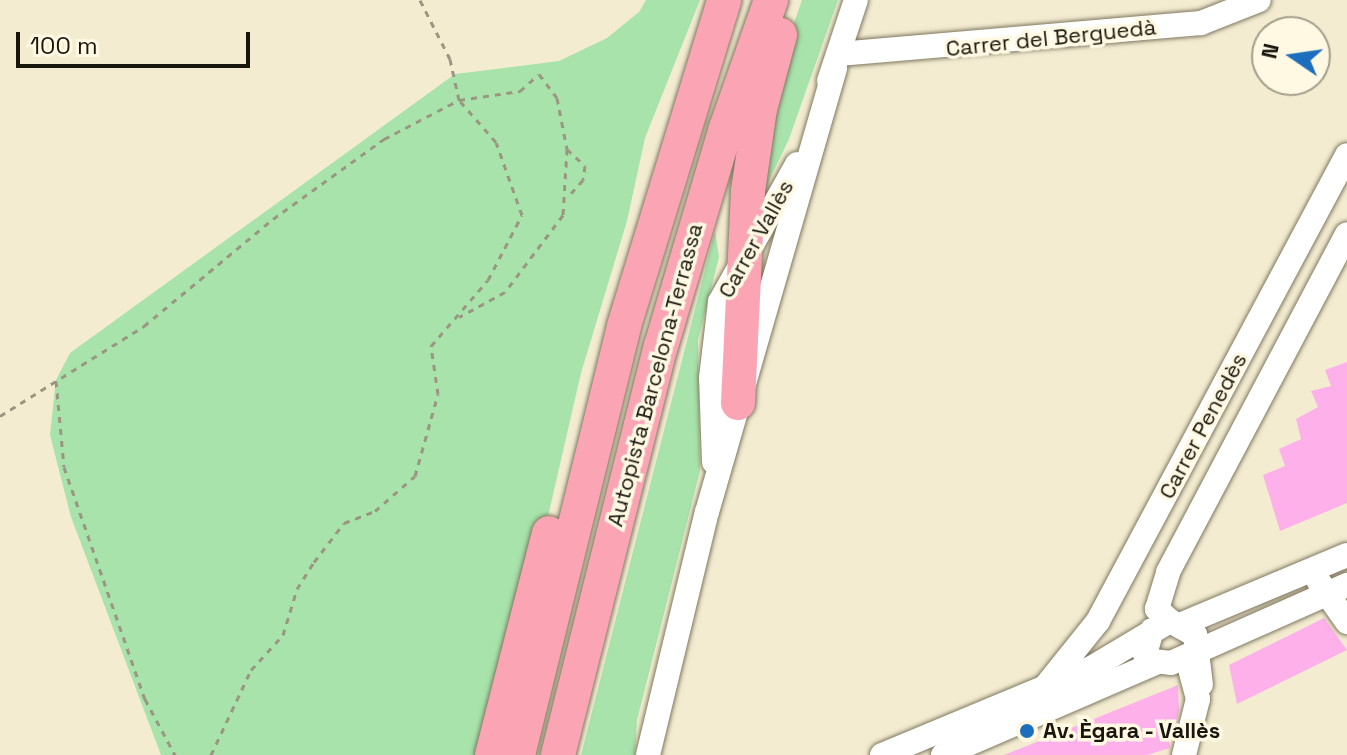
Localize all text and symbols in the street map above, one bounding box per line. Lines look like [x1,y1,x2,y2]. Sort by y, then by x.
street label: Carrer del Berguedà [945,14,1157,62]
scale bar [20,16,254,66]
north arrow [1251,16,1331,96]
text: 100 m [30,30,98,61]
text: N [1254,41,1285,61]
street label: Carrer Vallès [713,175,799,303]
street label: Autopista Barcelona-Terrassa [602,221,708,529]
street label: Carrer Penedès [1154,349,1252,503]
place label: Av. Ègara - Vallès [1043,718,1222,744]
marker: Av. Ègara - Vallès [1018,722,1036,740]

